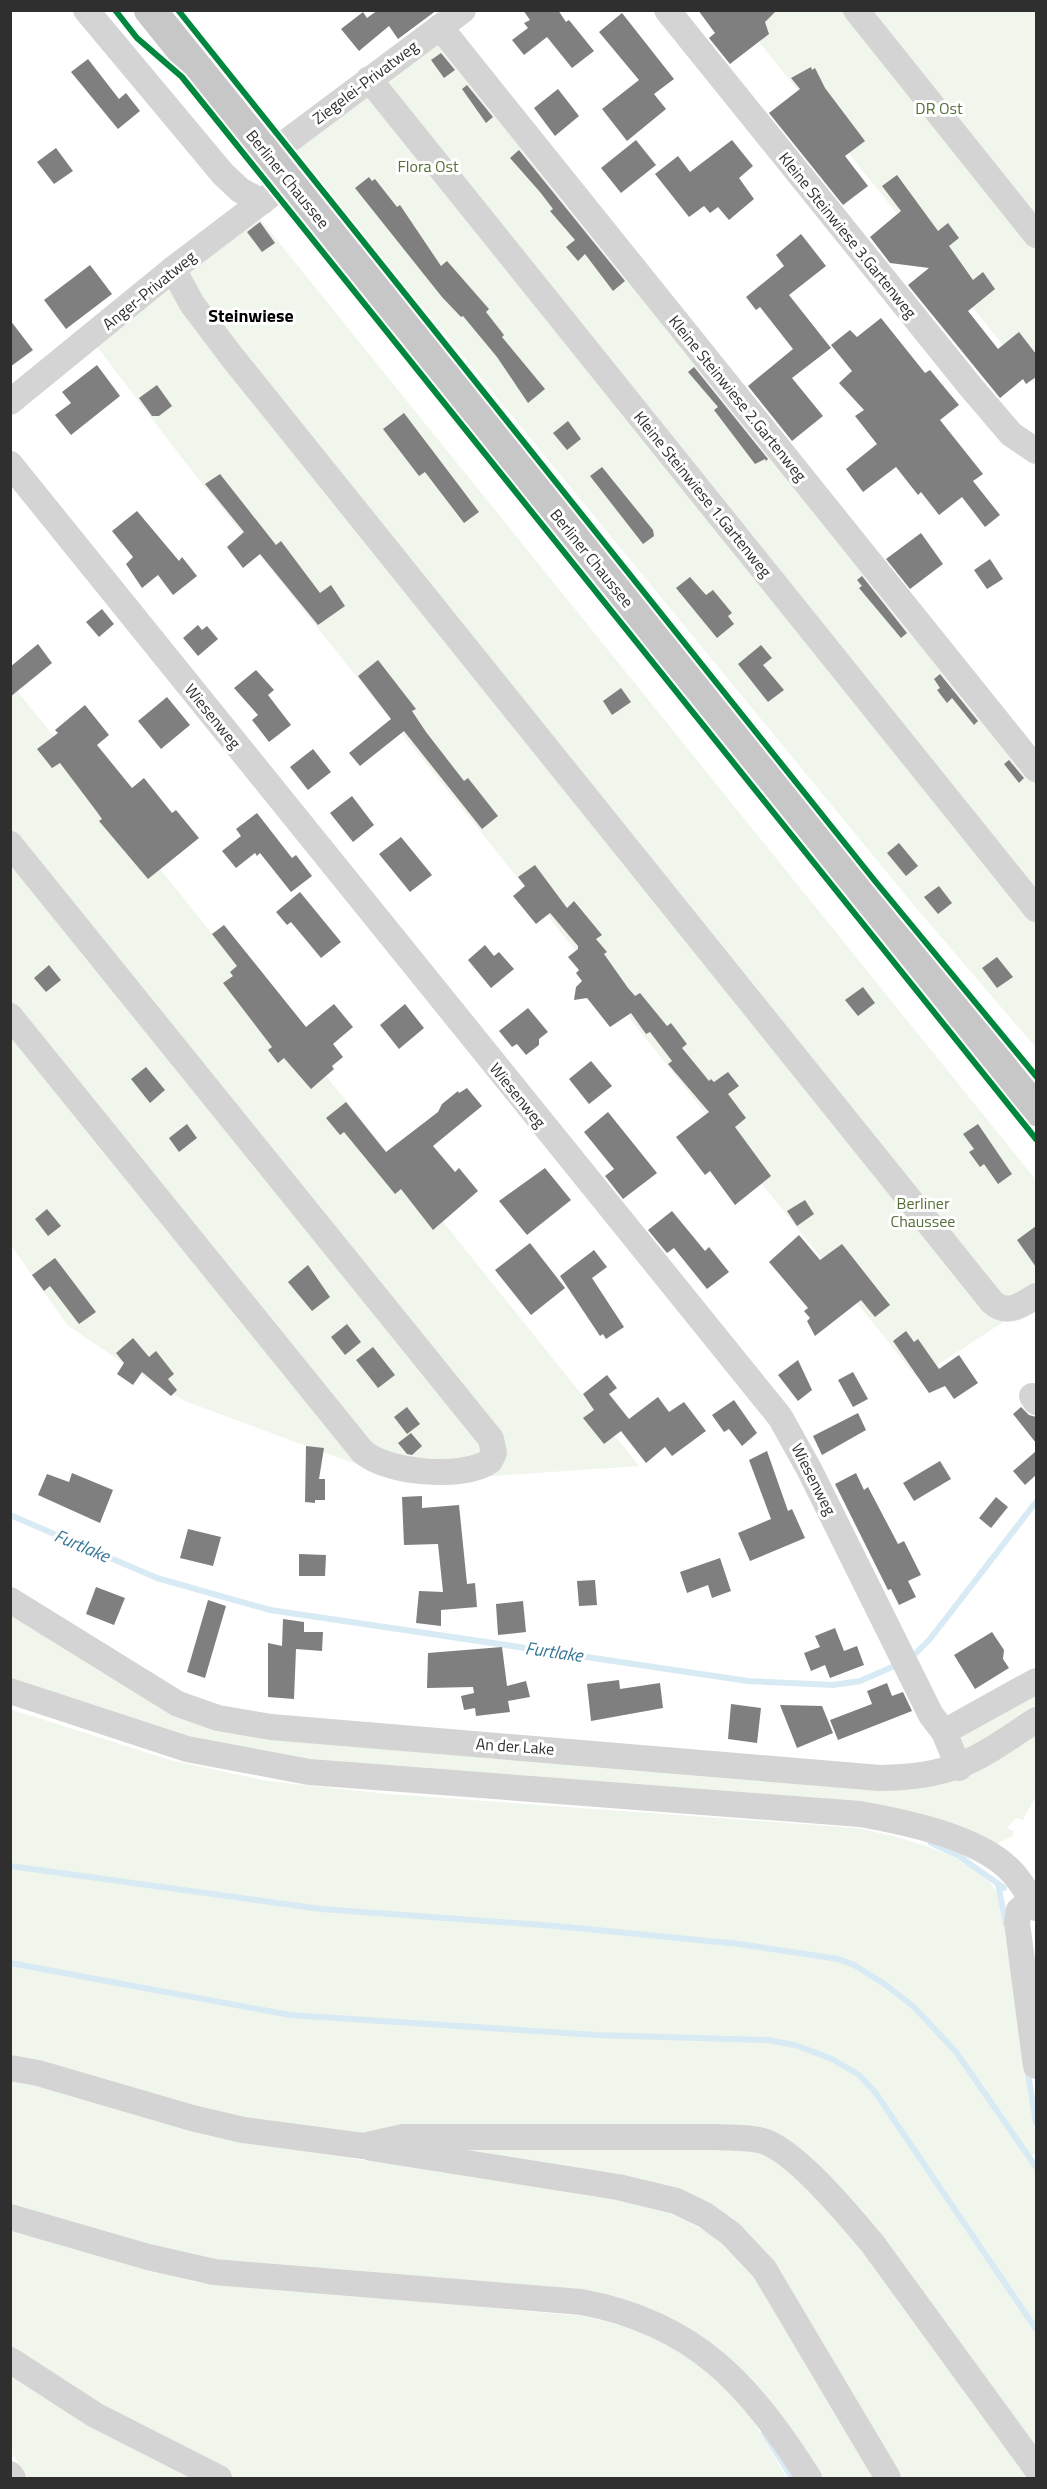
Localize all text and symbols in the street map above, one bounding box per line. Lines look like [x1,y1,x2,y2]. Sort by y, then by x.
street label: Ziegelei-Privatweg [307,34,423,130]
park label: DR Ost [915,96,963,120]
street label: Berliner Chaussee [241,124,335,234]
street label: Kleine Steinwiese 3.Gartenweg [773,147,923,323]
park label: Flora Ost [397,154,459,178]
street label: Anger-Privatweg [97,245,201,335]
district label: Steinwiese [208,302,294,329]
street label: Kleine Steinwiese 2.Gartenweg [663,310,813,486]
street label: Kleine Steinwiese 1.Gartenweg [628,406,778,582]
street label: Berliner Chaussee [545,503,639,613]
street label: Wiesenweg [179,678,247,754]
street label: Wiesenweg [484,1057,552,1133]
park label: Berliner Chaussee [891,1191,955,1233]
street label: Wiesenweg [786,1439,842,1519]
water label: Furtlake [50,1522,116,1570]
water label: Furtlake [524,1634,586,1669]
street label: An der Lake [475,1731,555,1761]

